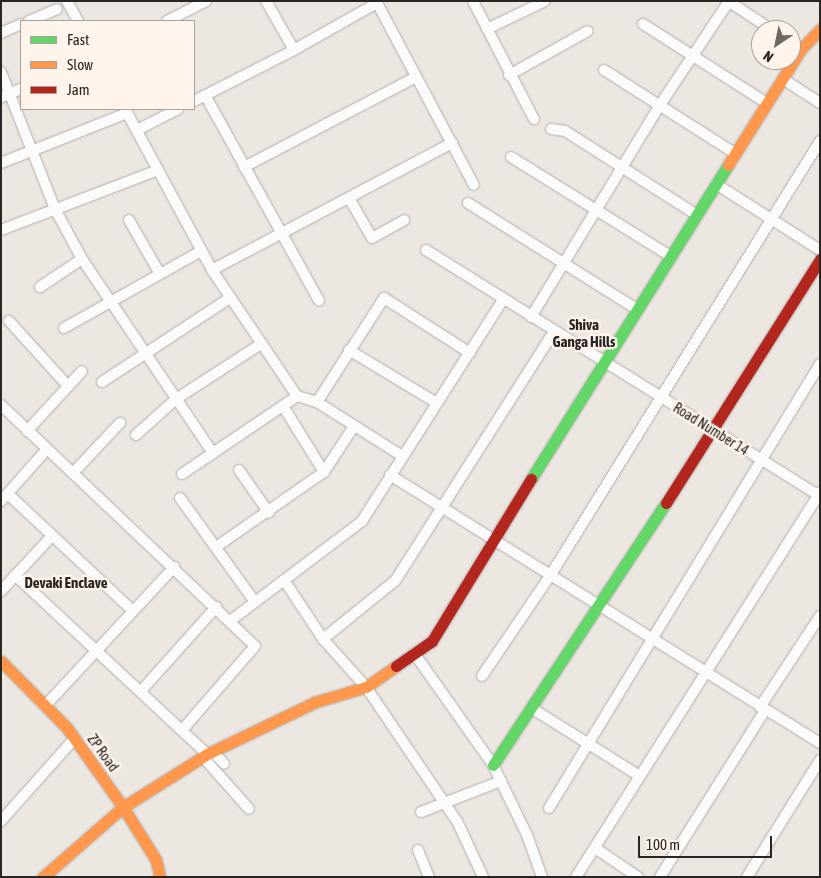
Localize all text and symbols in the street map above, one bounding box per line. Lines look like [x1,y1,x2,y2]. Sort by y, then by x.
legend [20,20,195,110]
north arrow [751,20,801,70]
text: Fast [67,31,89,48]
text: N [760,48,776,66]
text: Slow [67,56,93,73]
text: Jam [67,81,90,98]
district label: Shiva Ganga Hills [553,315,615,350]
street label: Road Number 14 [670,399,752,459]
district label: Devaki Enclave [24,574,108,592]
street label: ZP Road [84,731,122,775]
scale bar [641,826,775,858]
text: 100 m [646,836,680,853]

